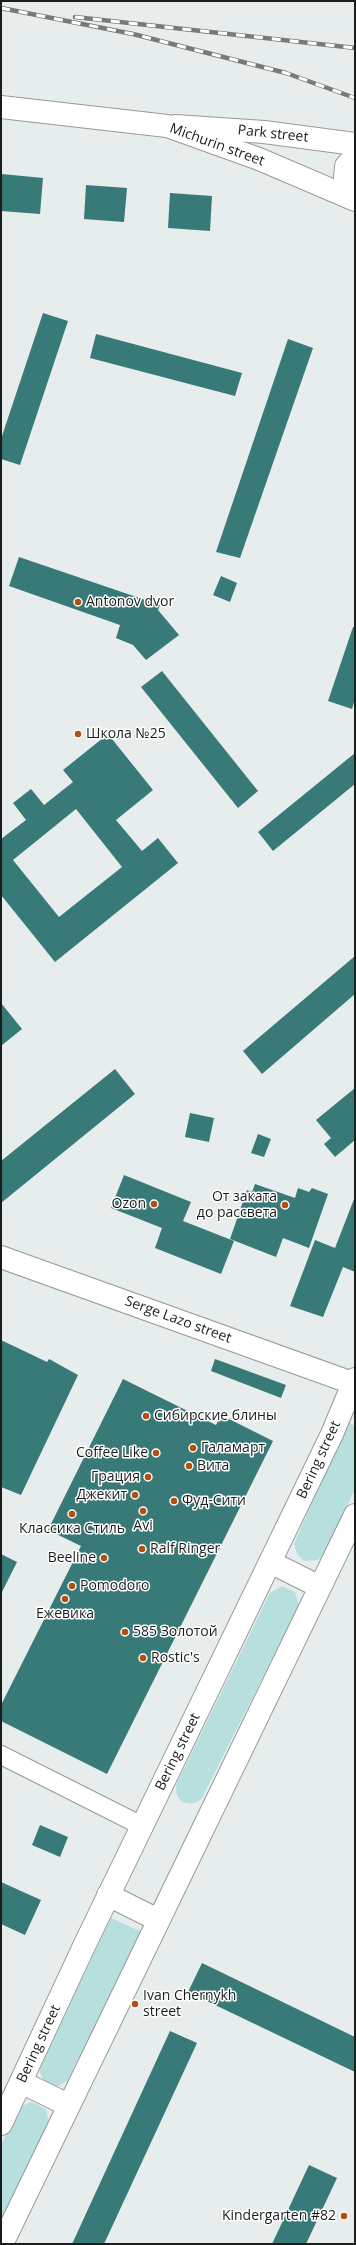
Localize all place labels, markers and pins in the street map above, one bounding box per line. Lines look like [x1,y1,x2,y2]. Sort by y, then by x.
place label: Antonov dvor [86,594,174,610]
marker: Antonov dvor [73,597,83,607]
place label: Школа №25 [86,726,166,742]
marker: Школа №25 [73,729,83,739]
place label: От заката до рассвета [197,1189,277,1222]
place label: Ozon [112,1196,146,1212]
marker: Ozon [149,1199,159,1209]
marker: От заката до рассвета [280,1200,290,1210]
place label: Сибирские блины [154,1408,277,1424]
marker: Сибирские блины [141,1411,151,1421]
place label: Галамарт [201,1440,265,1456]
marker: Галамарт [188,1443,198,1453]
place label: Coffee Like [76,1445,148,1461]
marker: Coffee Like [151,1448,161,1458]
place label: Вита [197,1458,229,1474]
marker: Вита [184,1461,194,1471]
place label: Грация [91,1469,140,1485]
marker: Грация [143,1472,153,1482]
place label: Джекит [77,1487,127,1503]
marker: Джекит [130,1490,140,1500]
place label: Фуд-Сити [182,1493,246,1509]
marker: Фуд-Сити [169,1496,179,1506]
marker: Avi [138,1506,148,1516]
marker: Классика Стиль [67,1509,77,1519]
place label: Avi [133,1518,153,1534]
place label: Классика Стиль [19,1521,125,1537]
place label: Ralf Ringer [150,1541,220,1557]
marker: Ralf Ringer [137,1544,147,1554]
place label: Beeline [48,1550,96,1566]
marker: Beeline [99,1553,109,1563]
place label: Pomodoro [80,1578,149,1594]
marker: Pomodoro [67,1581,77,1591]
marker: Ежевика [60,1594,70,1604]
place label: Ежевика [36,1606,94,1622]
place label: 585 Золотой [133,1624,218,1640]
marker: 585 Золотой [120,1627,130,1637]
place label: Rostic's [151,1650,200,1666]
marker: Rostic's [138,1653,148,1663]
place label: Ivan Chernykh street [143,1988,236,2020]
marker: Ivan Chernykh street [130,1999,140,2009]
place label: Kindergarten #82 [222,2208,336,2224]
marker: Kindergarten #82 [339,2211,349,2221]

